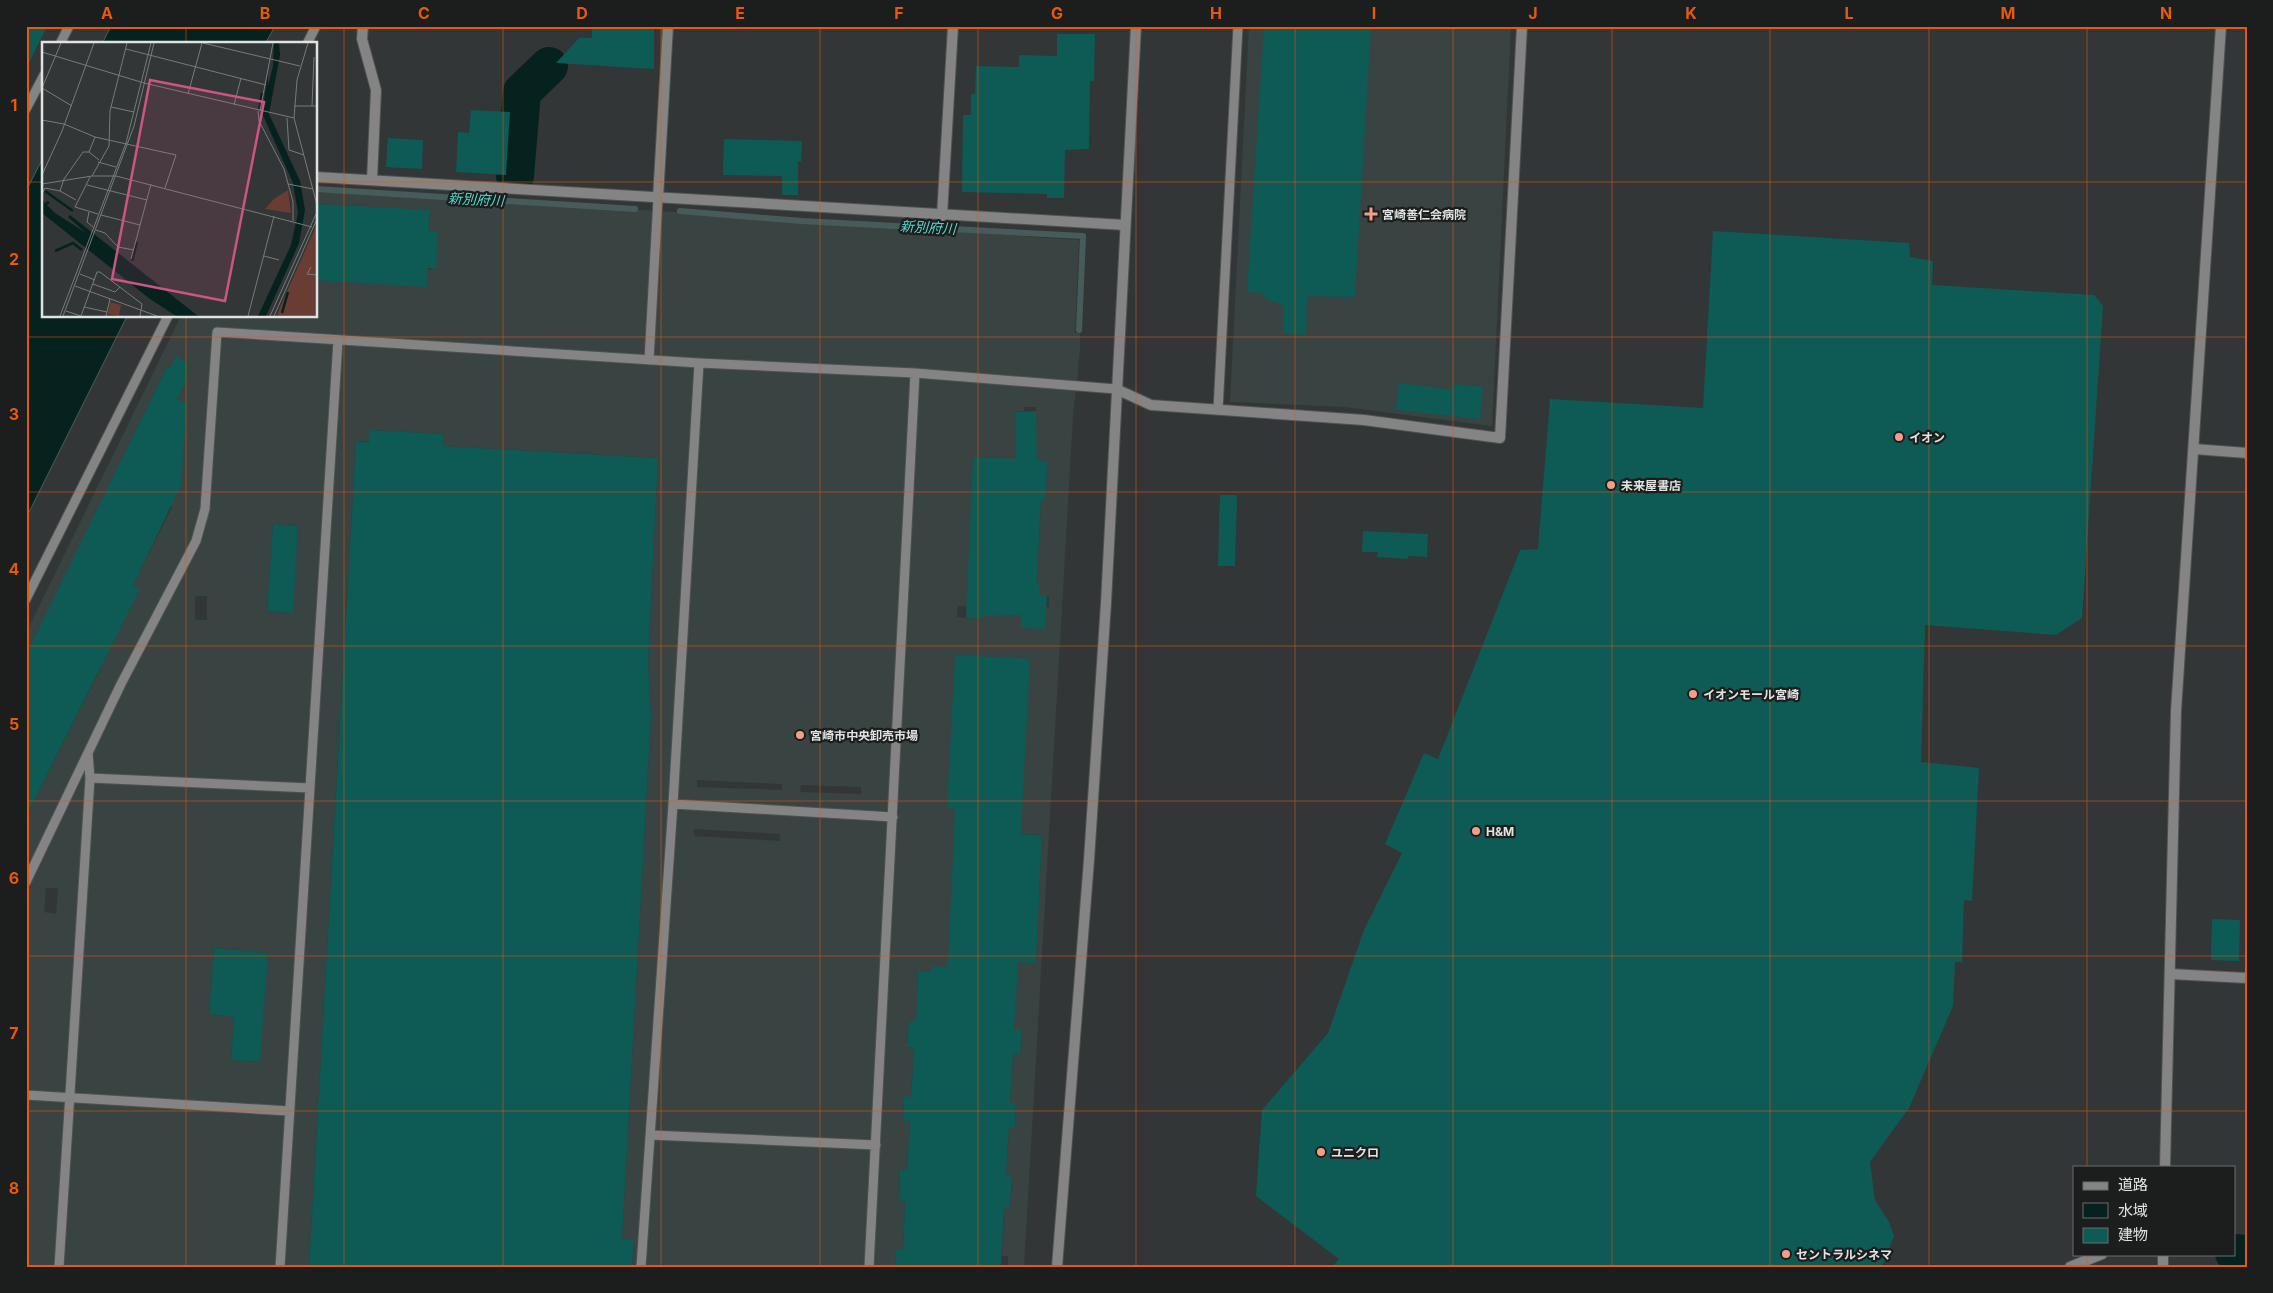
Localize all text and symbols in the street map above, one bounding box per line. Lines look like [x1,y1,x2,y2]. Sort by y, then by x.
text: A [101,3,113,23]
text: B [260,3,270,23]
text: C [418,3,430,23]
text: D [576,3,588,23]
text: E [735,3,745,23]
text: F [894,3,904,23]
text: G [1051,3,1063,23]
text: H [1210,3,1222,23]
text: I [1372,3,1376,23]
text: J [1528,3,1538,23]
text: K [1685,3,1697,23]
text: L [1844,3,1854,23]
text: M [2001,3,2015,23]
text: N [2160,3,2172,23]
inset map [42,42,318,318]
text: 1 [11,95,17,115]
water label: 新別府川 [448,189,506,209]
marker: 宮崎善仁会病院 [1364,207,1378,221]
place label: 宮崎善仁会病院 [1382,207,1466,222]
water label: 新別府川 [900,217,958,237]
text: 2 [9,249,19,269]
text: 3 [9,404,19,424]
place label: イオン [1909,430,1945,445]
marker: イオン [1893,431,1905,443]
place label: 未来屋書店 [1621,478,1681,493]
marker: 未来屋書店 [1605,479,1617,491]
text: 4 [9,559,20,579]
place label: イオンモール宮崎 [1703,687,1799,702]
marker: イオンモール宮崎 [1687,688,1699,700]
text: 5 [9,714,19,734]
place label: 宮崎市中央卸売市場 [810,728,918,743]
marker: 宮崎市中央卸売市場 [794,729,806,741]
place label: H&M [1486,824,1514,839]
marker: H&M [1470,825,1482,837]
text: 6 [9,868,19,888]
text: 7 [9,1023,19,1043]
place label: ユニクロ [1331,1145,1379,1160]
marker: ユニクロ [1315,1146,1327,1158]
legend [2073,1166,2236,1256]
text: 道路 [2118,1175,2148,1194]
text: 8 [9,1178,19,1198]
text: 水域 [2118,1201,2148,1220]
text: 建物 [2118,1225,2148,1244]
place label: セントラルシネマ [1796,1247,1892,1262]
marker: セントラルシネマ [1780,1248,1792,1260]

